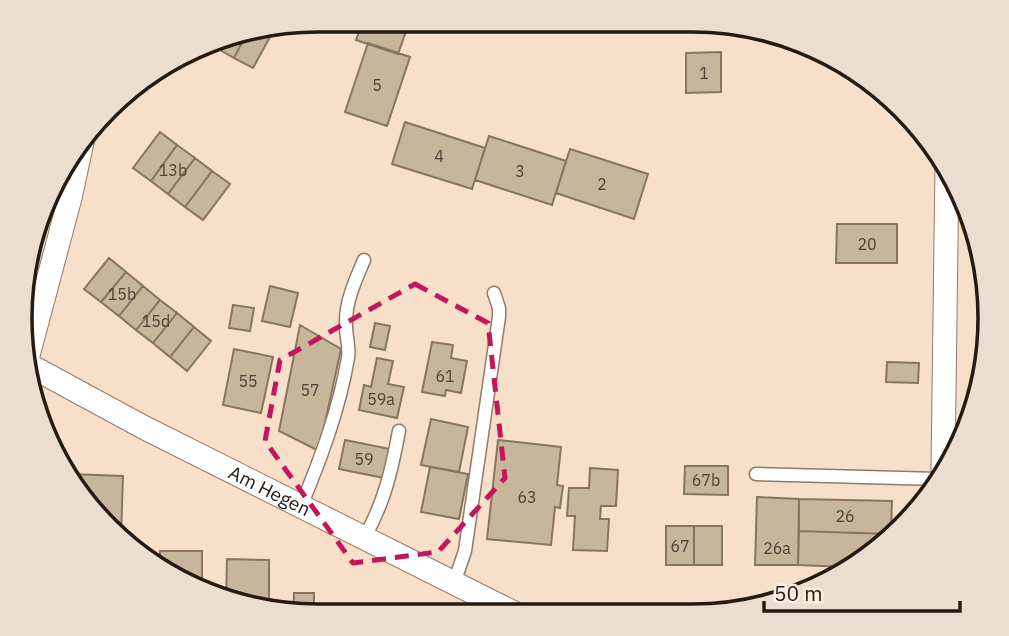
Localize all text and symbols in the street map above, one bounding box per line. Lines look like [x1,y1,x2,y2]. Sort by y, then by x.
house number: 1 [699,63,709,83]
house number: 5 [372,75,382,95]
house number: 4 [434,146,444,166]
house number: 13b [159,160,187,180]
house number: 3 [515,161,525,181]
house number: 2 [597,174,607,194]
house number: 20 [857,234,877,254]
house number: 15b [108,284,136,304]
house number: 15d [142,311,170,331]
house number: 61 [435,366,455,386]
house number: 55 [238,371,258,391]
house number: 57 [300,380,320,400]
house number: 59a [367,389,395,409]
house number: 59 [354,449,374,469]
street label: Am Hegen [225,460,315,521]
house number: 67b [692,470,720,490]
house number: 63 [517,487,537,507]
house number: 26 [835,506,855,526]
house number: 67 [670,536,690,556]
house number: 26a [763,538,791,558]
scale bar [764,570,960,614]
text: 50 m [774,579,823,607]

